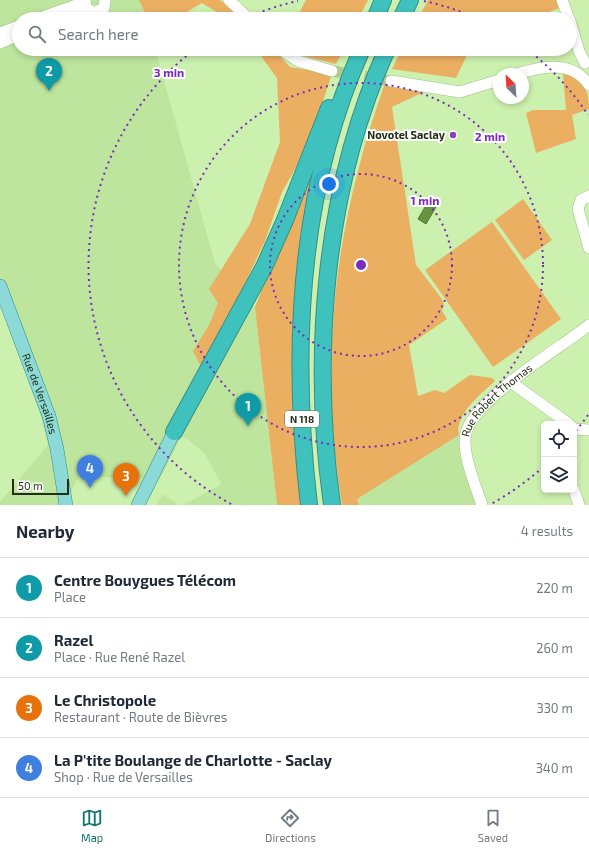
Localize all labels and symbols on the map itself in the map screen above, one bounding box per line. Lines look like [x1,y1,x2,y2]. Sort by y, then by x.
pin: 2 [36,58,62,91]
text: 3 min [154,65,184,79]
north arrow [493,68,529,104]
place label: Novotel Saclay [367,128,446,142]
text: 2 min [475,129,505,143]
marker: Novotel Saclay [448,130,458,140]
your location [319,174,339,194]
text: 1 min [411,193,439,207]
centre of rings [354,258,368,272]
street label: Rue de Versailles [20,351,60,436]
street label: Rue Robert Thomas [458,361,535,438]
pin: 1 [235,393,261,426]
road number: N 118 [285,411,319,427]
pin: 4 [77,455,103,488]
pin: 3 [113,463,139,496]
scale bar [12,477,69,496]

